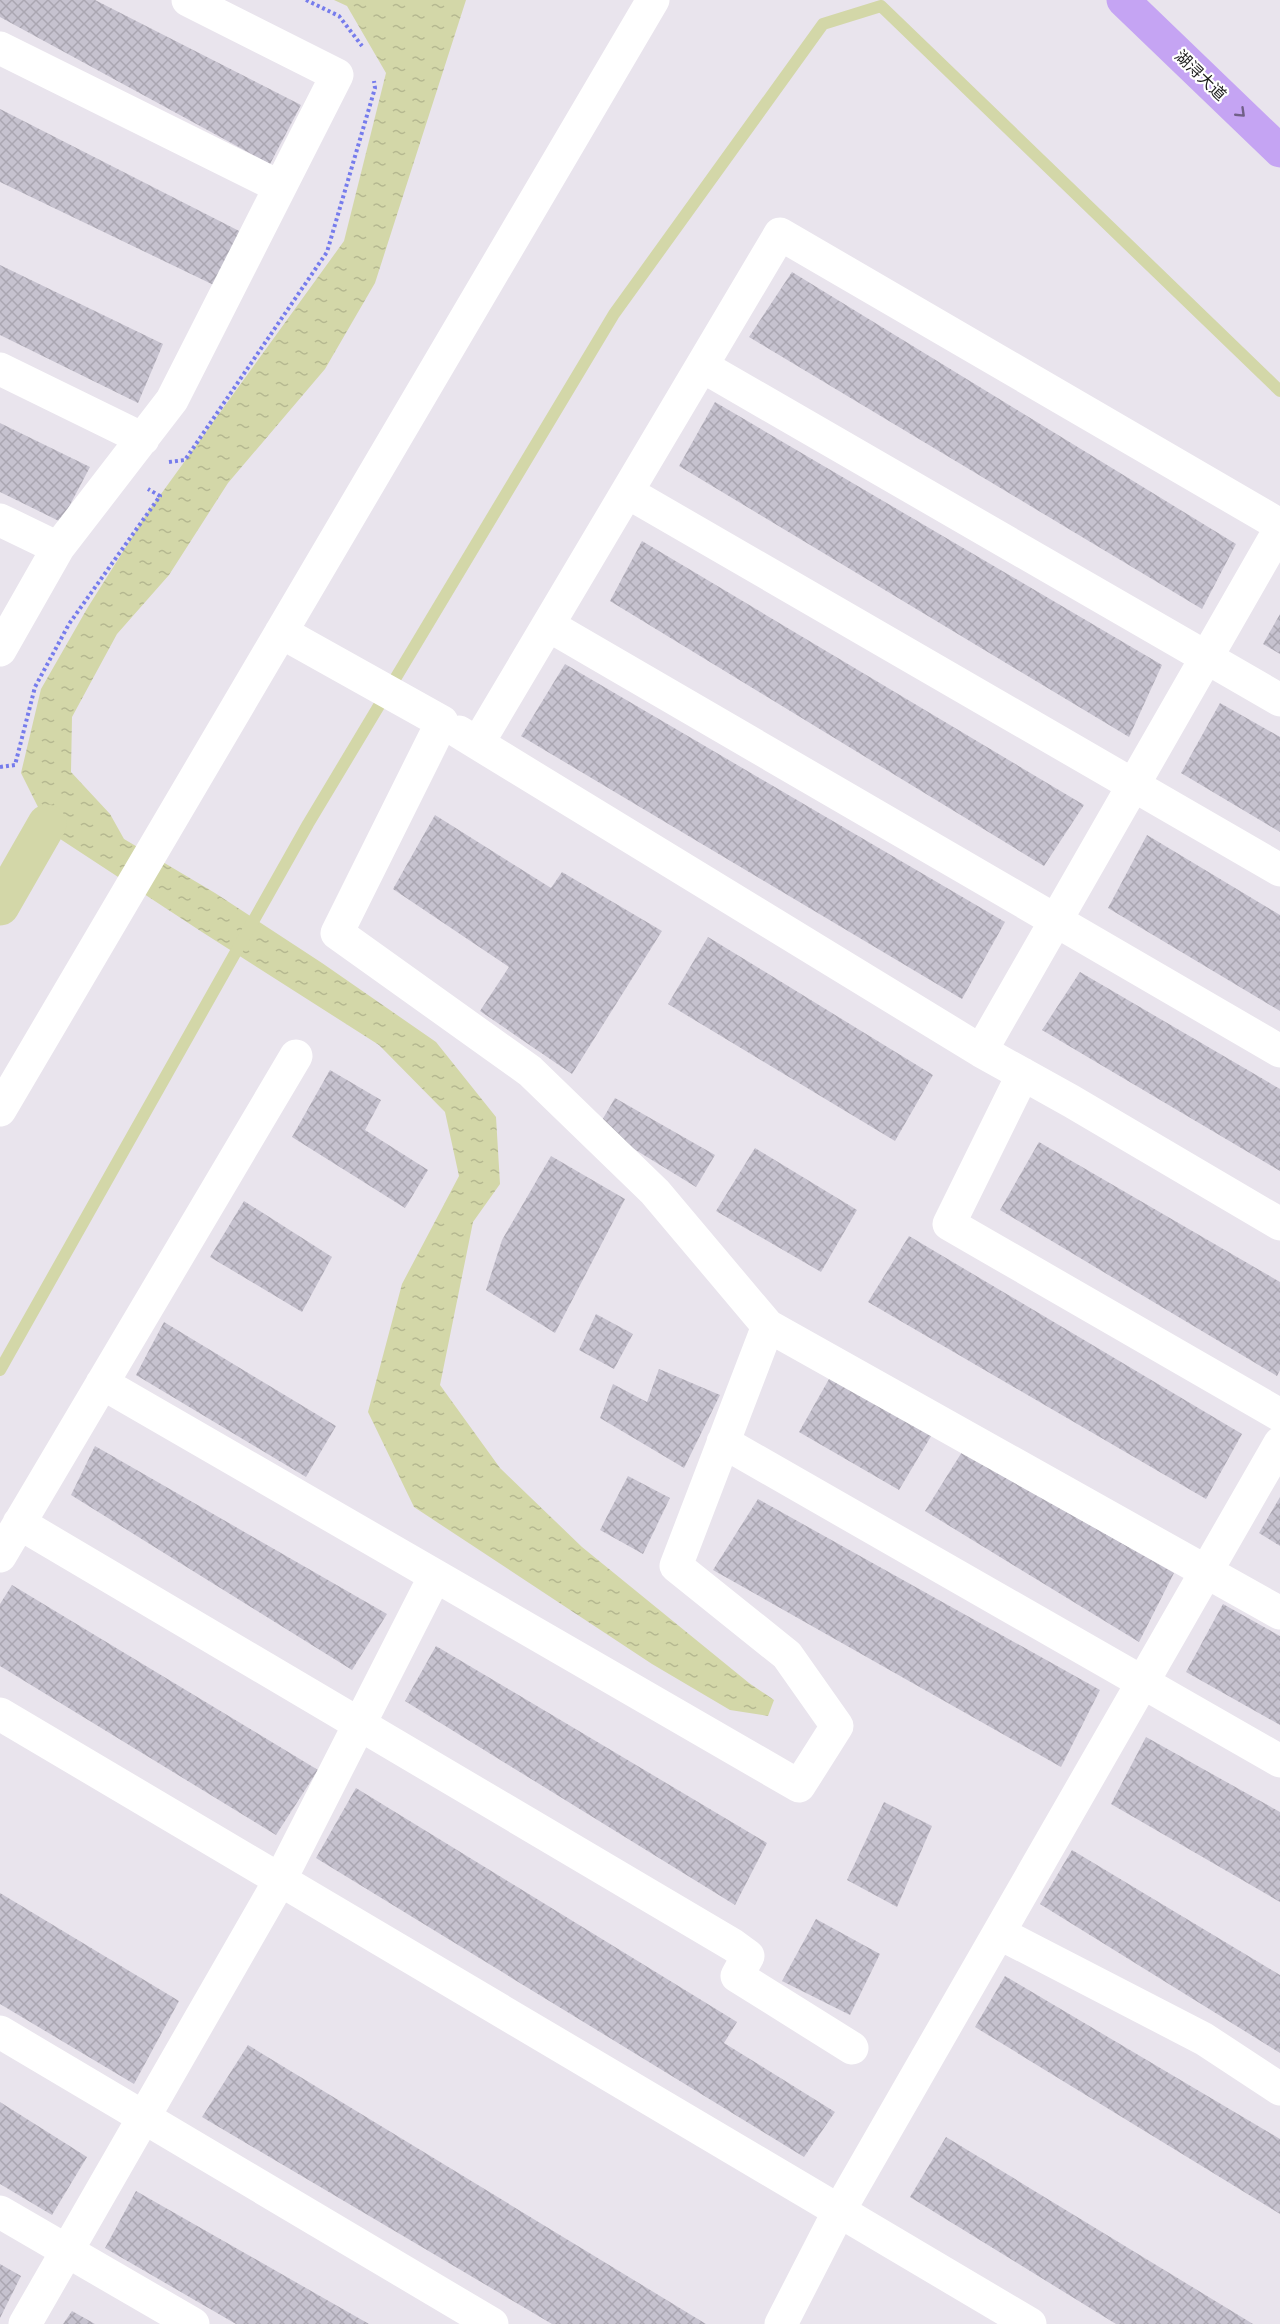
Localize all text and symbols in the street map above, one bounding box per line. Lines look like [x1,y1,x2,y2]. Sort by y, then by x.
street label: 湖浔大道 [1171,46,1231,104]
one-way arrow [1234,106,1245,117]

